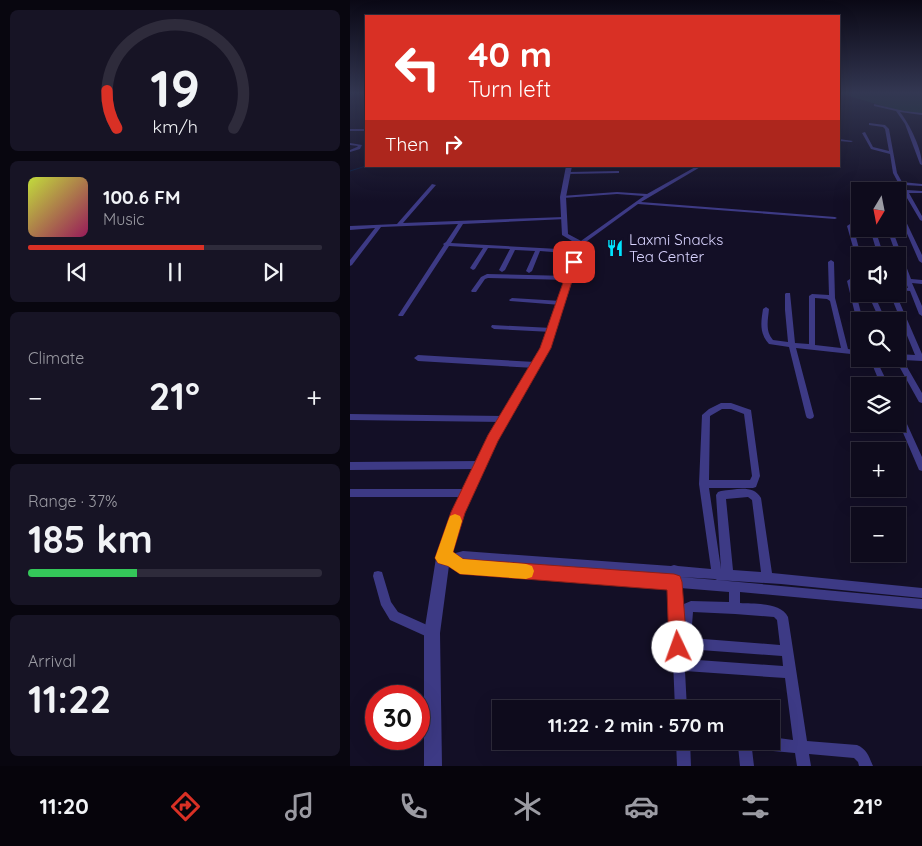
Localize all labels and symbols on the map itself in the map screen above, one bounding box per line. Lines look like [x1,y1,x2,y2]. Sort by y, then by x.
north arrow [851,182,906,238]
place label: Laxmi Snacks Tea Center [629,230,723,266]
restaurant icon: Laxmi Snacks Tea Center [605,238,625,258]
pin [553,241,595,283]
position arrow [651,620,703,672]
speed limit sign: 30 [365,685,430,750]

